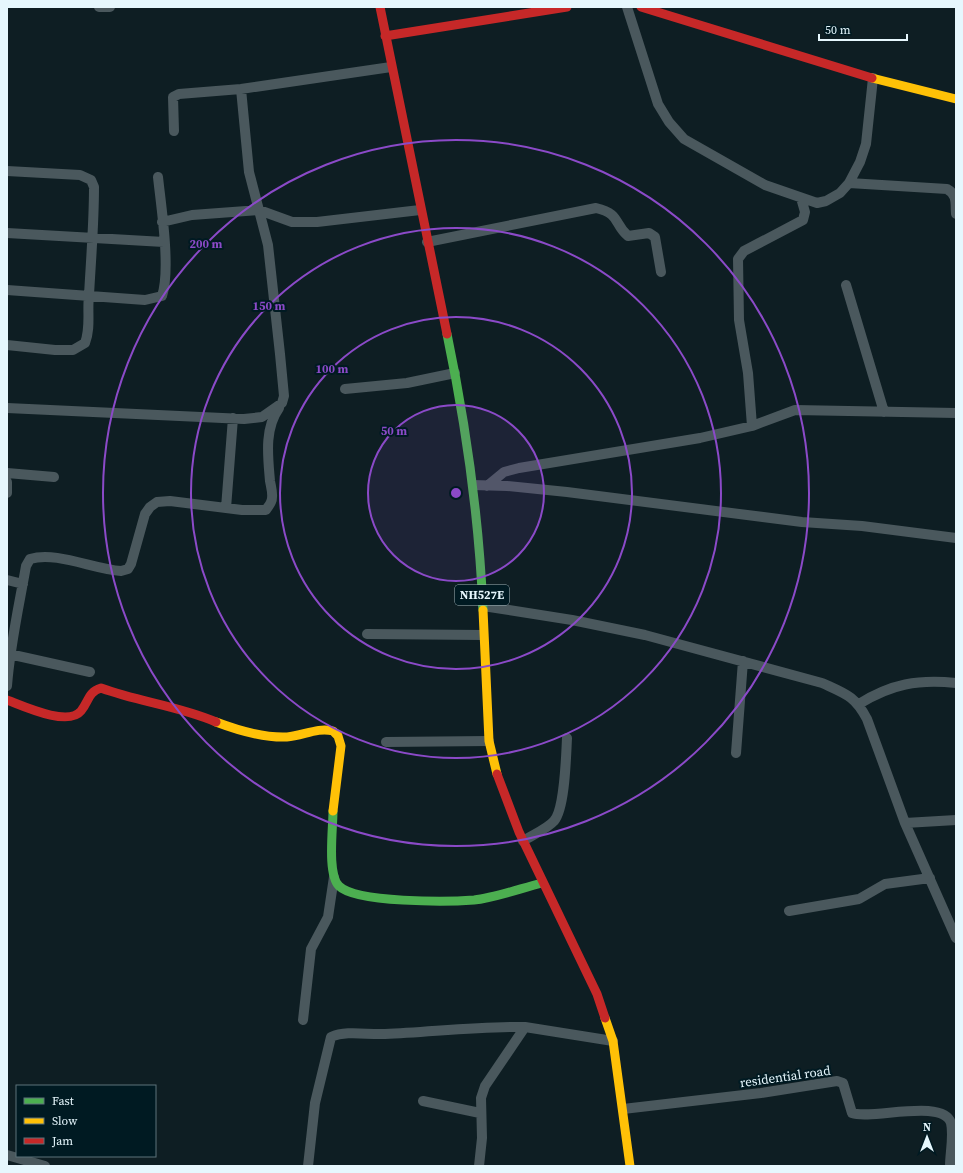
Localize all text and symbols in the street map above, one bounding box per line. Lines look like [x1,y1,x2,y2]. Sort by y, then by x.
scale bar [819,16,907,42]
text: 50 m [825,22,851,38]
text: 200 m [190,236,223,252]
text: 150 m [253,298,286,314]
text: 100 m [316,361,349,377]
text: 50 m [381,423,407,439]
centre of rings [449,486,463,500]
road number: NH527E [455,585,509,605]
street label: residential road [739,1062,832,1091]
legend [16,1085,156,1157]
text: Fast [52,1093,74,1109]
text: Slow [52,1113,78,1129]
north arrow [907,1117,947,1157]
text: N [923,1120,931,1135]
text: Jam [51,1133,73,1149]

